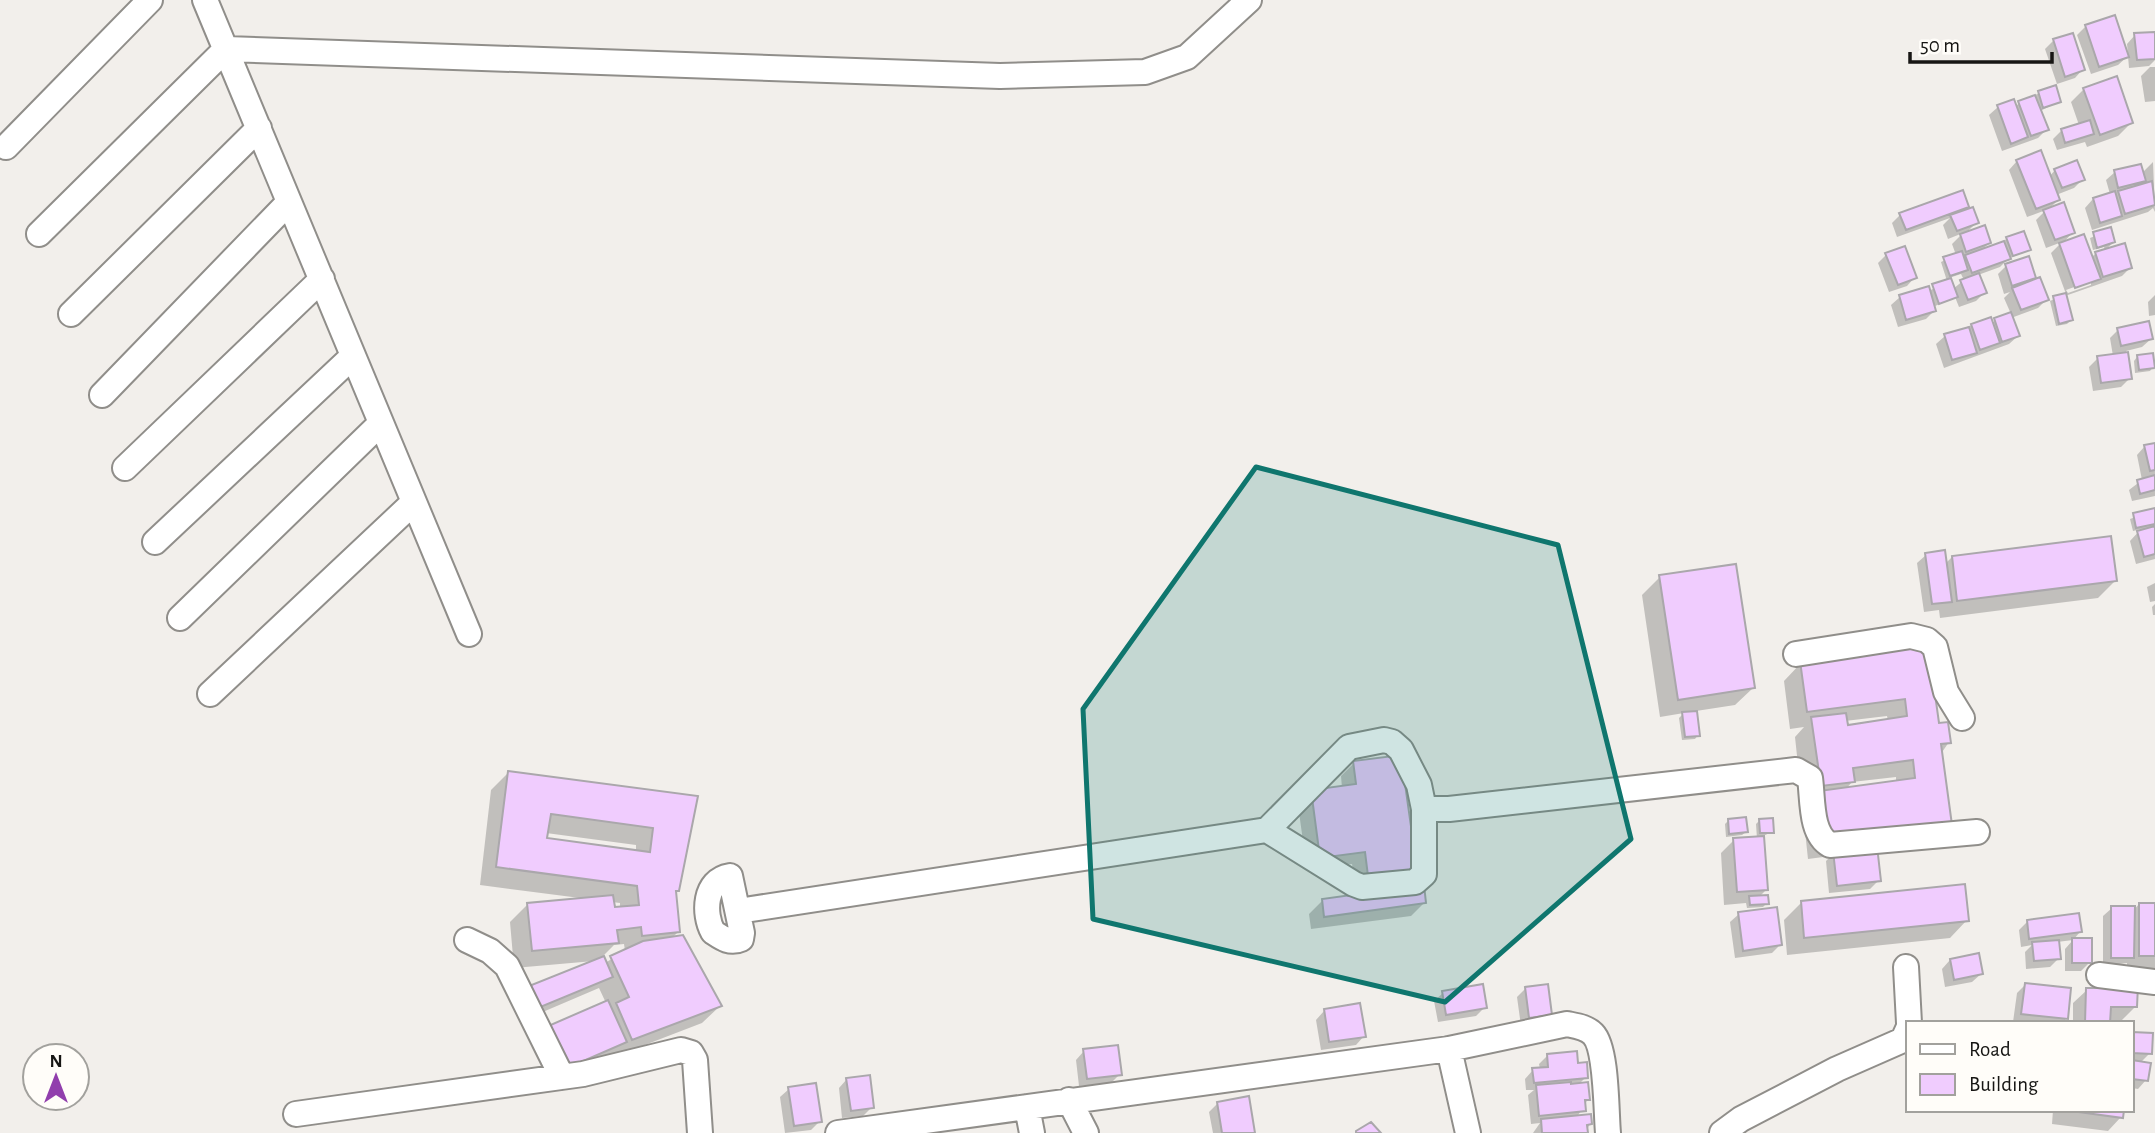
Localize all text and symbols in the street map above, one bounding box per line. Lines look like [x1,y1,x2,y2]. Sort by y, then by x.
scale bar [1910,21,2052,65]
text: 50 m [1920,35,1960,56]
legend [1906,1021,2134,1112]
text: Road [1969,1039,2011,1060]
north arrow [21,1042,91,1112]
text: N [49,1052,63,1071]
text: Building [1969,1074,2039,1095]

